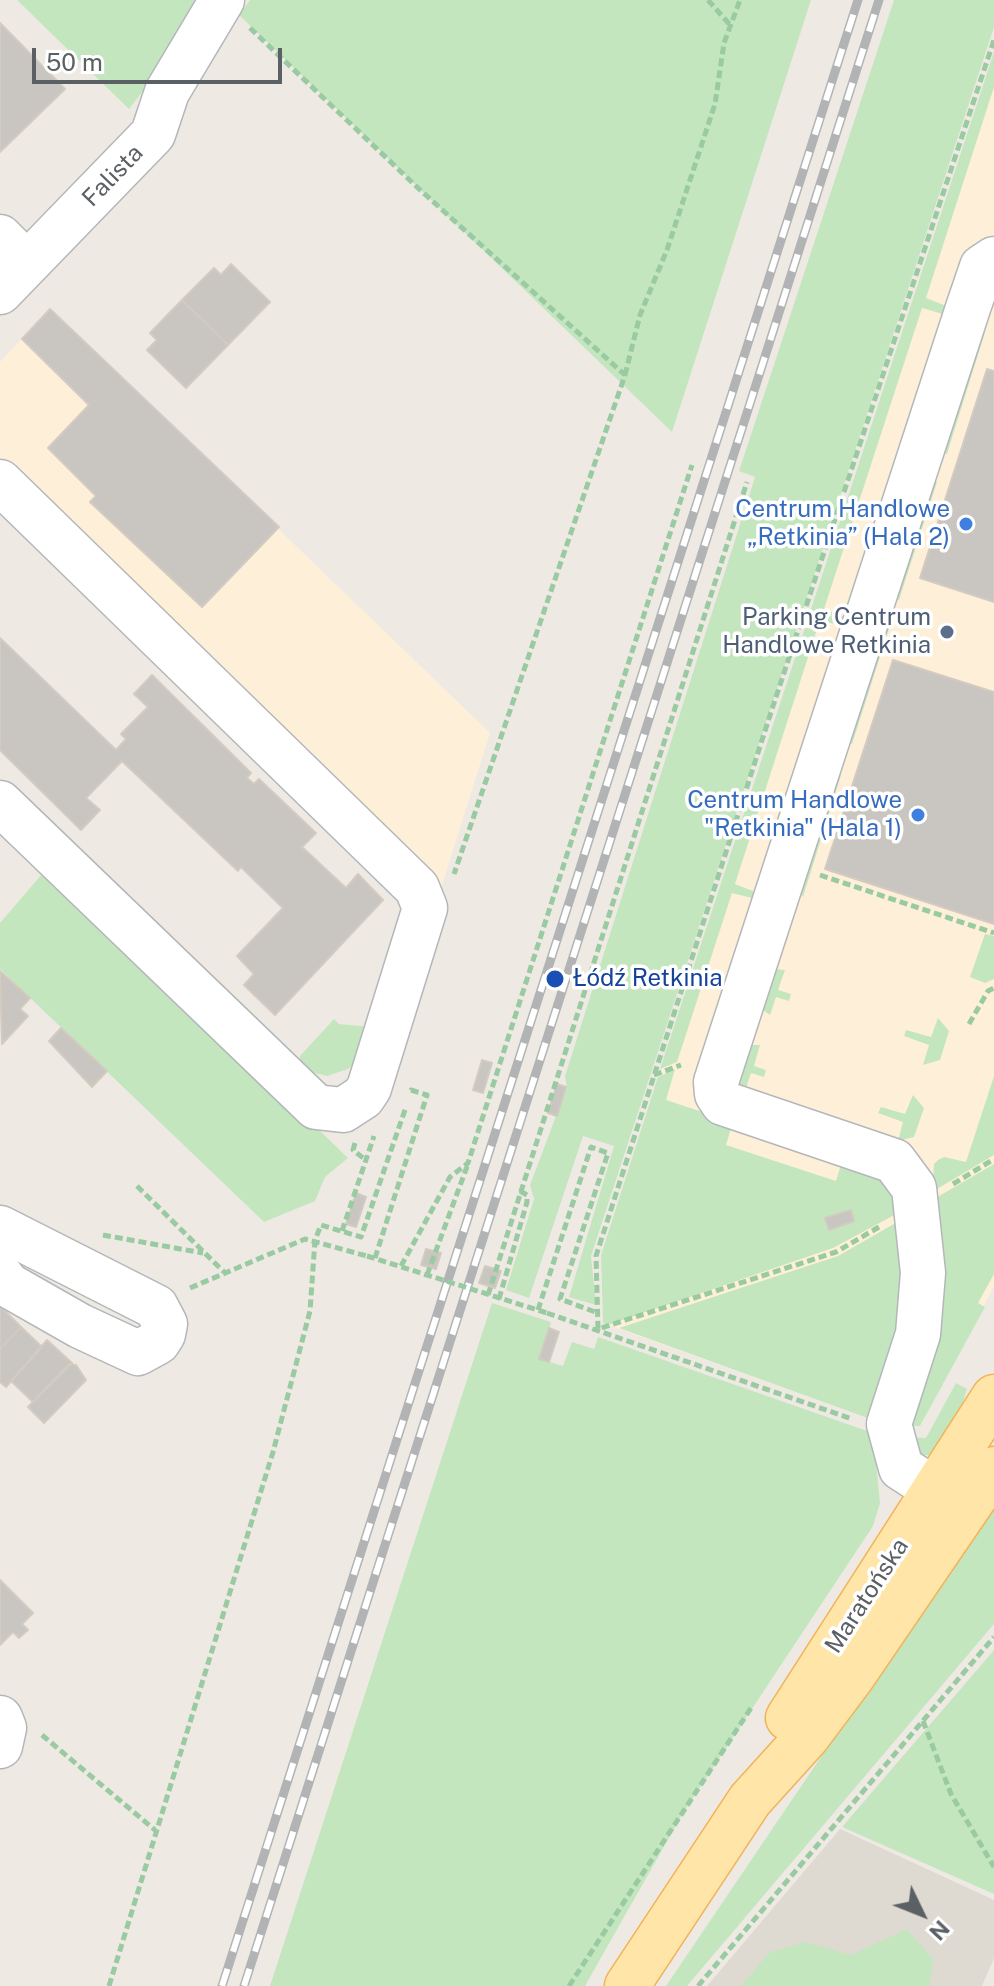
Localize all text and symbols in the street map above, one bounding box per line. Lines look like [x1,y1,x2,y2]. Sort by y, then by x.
scale bar [36,32,286,82]
text: 50 m [46,48,103,76]
street label: Falista [77,139,149,213]
place label: Centrum Handlowe „Retkinia” (Hala 2) [735,496,950,552]
marker: Centrum Handlowe „Retkinia” (Hala 2) [957,515,975,533]
place label: Parking Centrum Handlowe Retkinia [722,604,931,660]
marker: Parking Centrum Handlowe Retkinia [938,623,956,641]
place label: Centrum Handlowe "Retkinia" (Hala 1) [687,787,902,843]
marker: Centrum Handlowe "Retkinia" (Hala 1) [909,806,927,824]
place label: Łódź Retkinia [573,965,723,993]
marker: Łódź Retkinia [544,968,566,990]
street label: Maratońska [819,1533,915,1659]
north arrow [882,1874,962,1954]
text: N [924,1915,955,1946]

